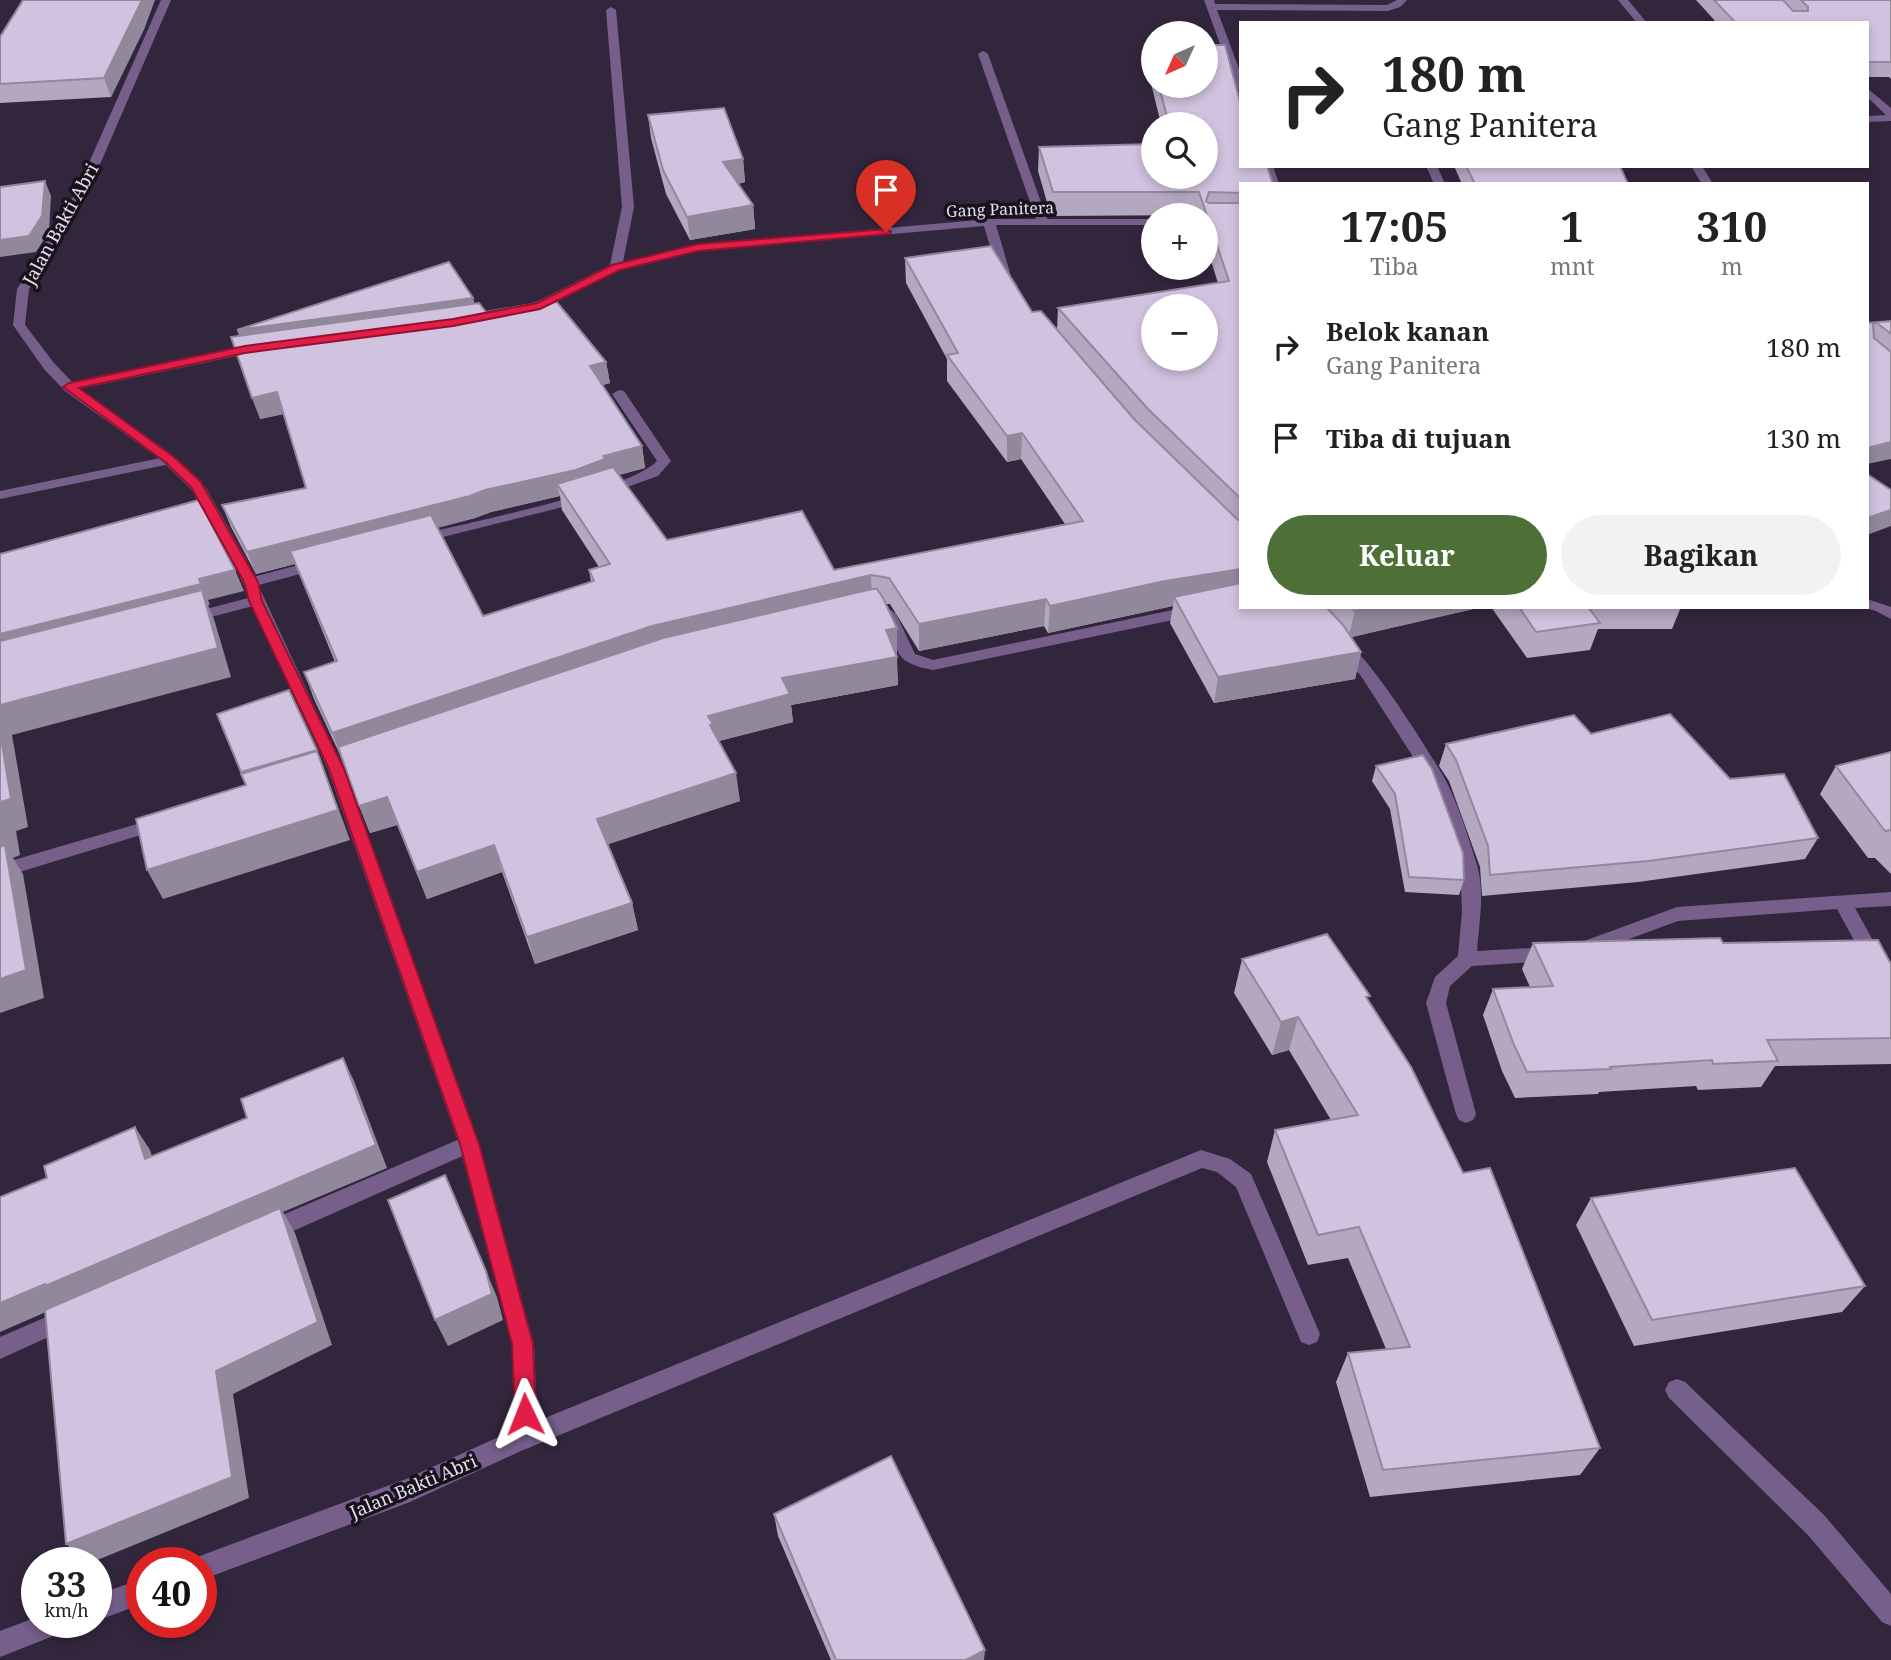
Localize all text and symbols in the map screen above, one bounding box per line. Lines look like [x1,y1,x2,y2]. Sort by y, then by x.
north arrow [1141,21,1218,98]
map controls [1141,21,1218,371]
text: 180 m [1382,40,1526,106]
icon: right [1267,49,1358,140]
text: Gang Panitera [1382,103,1598,146]
button: search [1141,112,1218,189]
street label: Jalan Bakti Abri [16,159,104,290]
pin [856,160,916,232]
icon: arrive [867,171,905,209]
street label: Gang Panitera [946,196,1054,222]
text: 17:05 [1341,197,1448,254]
text: 1 [1560,197,1584,254]
text: 310 [1696,197,1767,254]
button: + [1141,203,1218,280]
text: Tiba [1370,250,1419,282]
text: mnt [1550,250,1595,282]
text: m [1721,250,1743,282]
button: − [1141,294,1218,371]
text: Belok kanan [1326,313,1489,349]
icon: right [1267,328,1305,366]
text: 180 m [1766,329,1841,365]
text: Gang Panitera [1326,349,1481,381]
icon: arrive [1267,419,1305,457]
text: Tiba di tujuan [1326,420,1511,456]
text: 130 m [1766,420,1841,456]
button: Keluar [1267,515,1547,595]
button: Bagikan [1561,515,1841,595]
position arrow [488,1377,562,1451]
street label: Jalan Bakti Abri [345,1448,480,1524]
speed limit sign: 40 [126,1547,217,1638]
text: 33 [47,1560,86,1607]
text: km/h [44,1598,89,1622]

